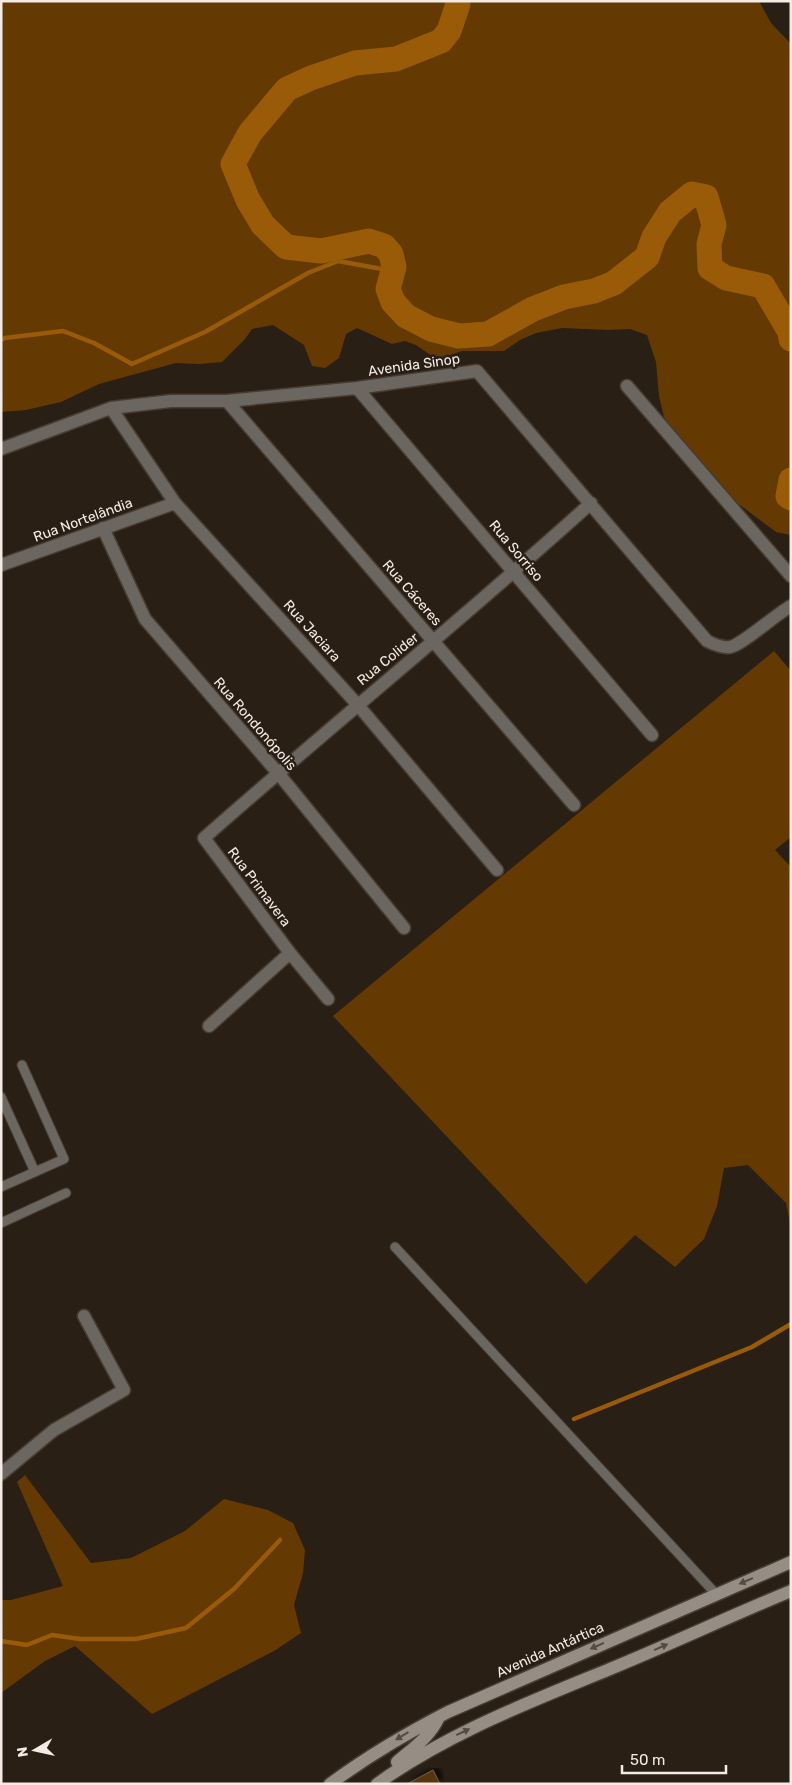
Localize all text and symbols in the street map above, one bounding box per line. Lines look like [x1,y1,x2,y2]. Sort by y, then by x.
street label: Avenida Sinop [367,350,461,380]
street label: Rua Nortelândia [31,494,135,546]
street label: Rua Sorriso [485,517,547,585]
street label: Rua Cáceres [379,557,445,629]
street label: Rua Jaciara [280,597,344,665]
street label: Rua Colider [354,629,423,689]
street label: Rua Rondonópolis [210,674,300,774]
street label: Rua Primavera [224,844,294,930]
one-way arrow [739,1577,753,1585]
street label: Avenida Antártica [494,1619,606,1681]
one-way arrow [590,1642,604,1650]
one-way arrow [654,1642,668,1650]
north arrow [10,1725,60,1775]
one-way arrow [456,1728,471,1736]
one-way arrow [396,1732,409,1741]
scale bar [622,1742,726,1774]
text: N [13,1746,32,1758]
text: 50 m [630,1751,665,1769]

